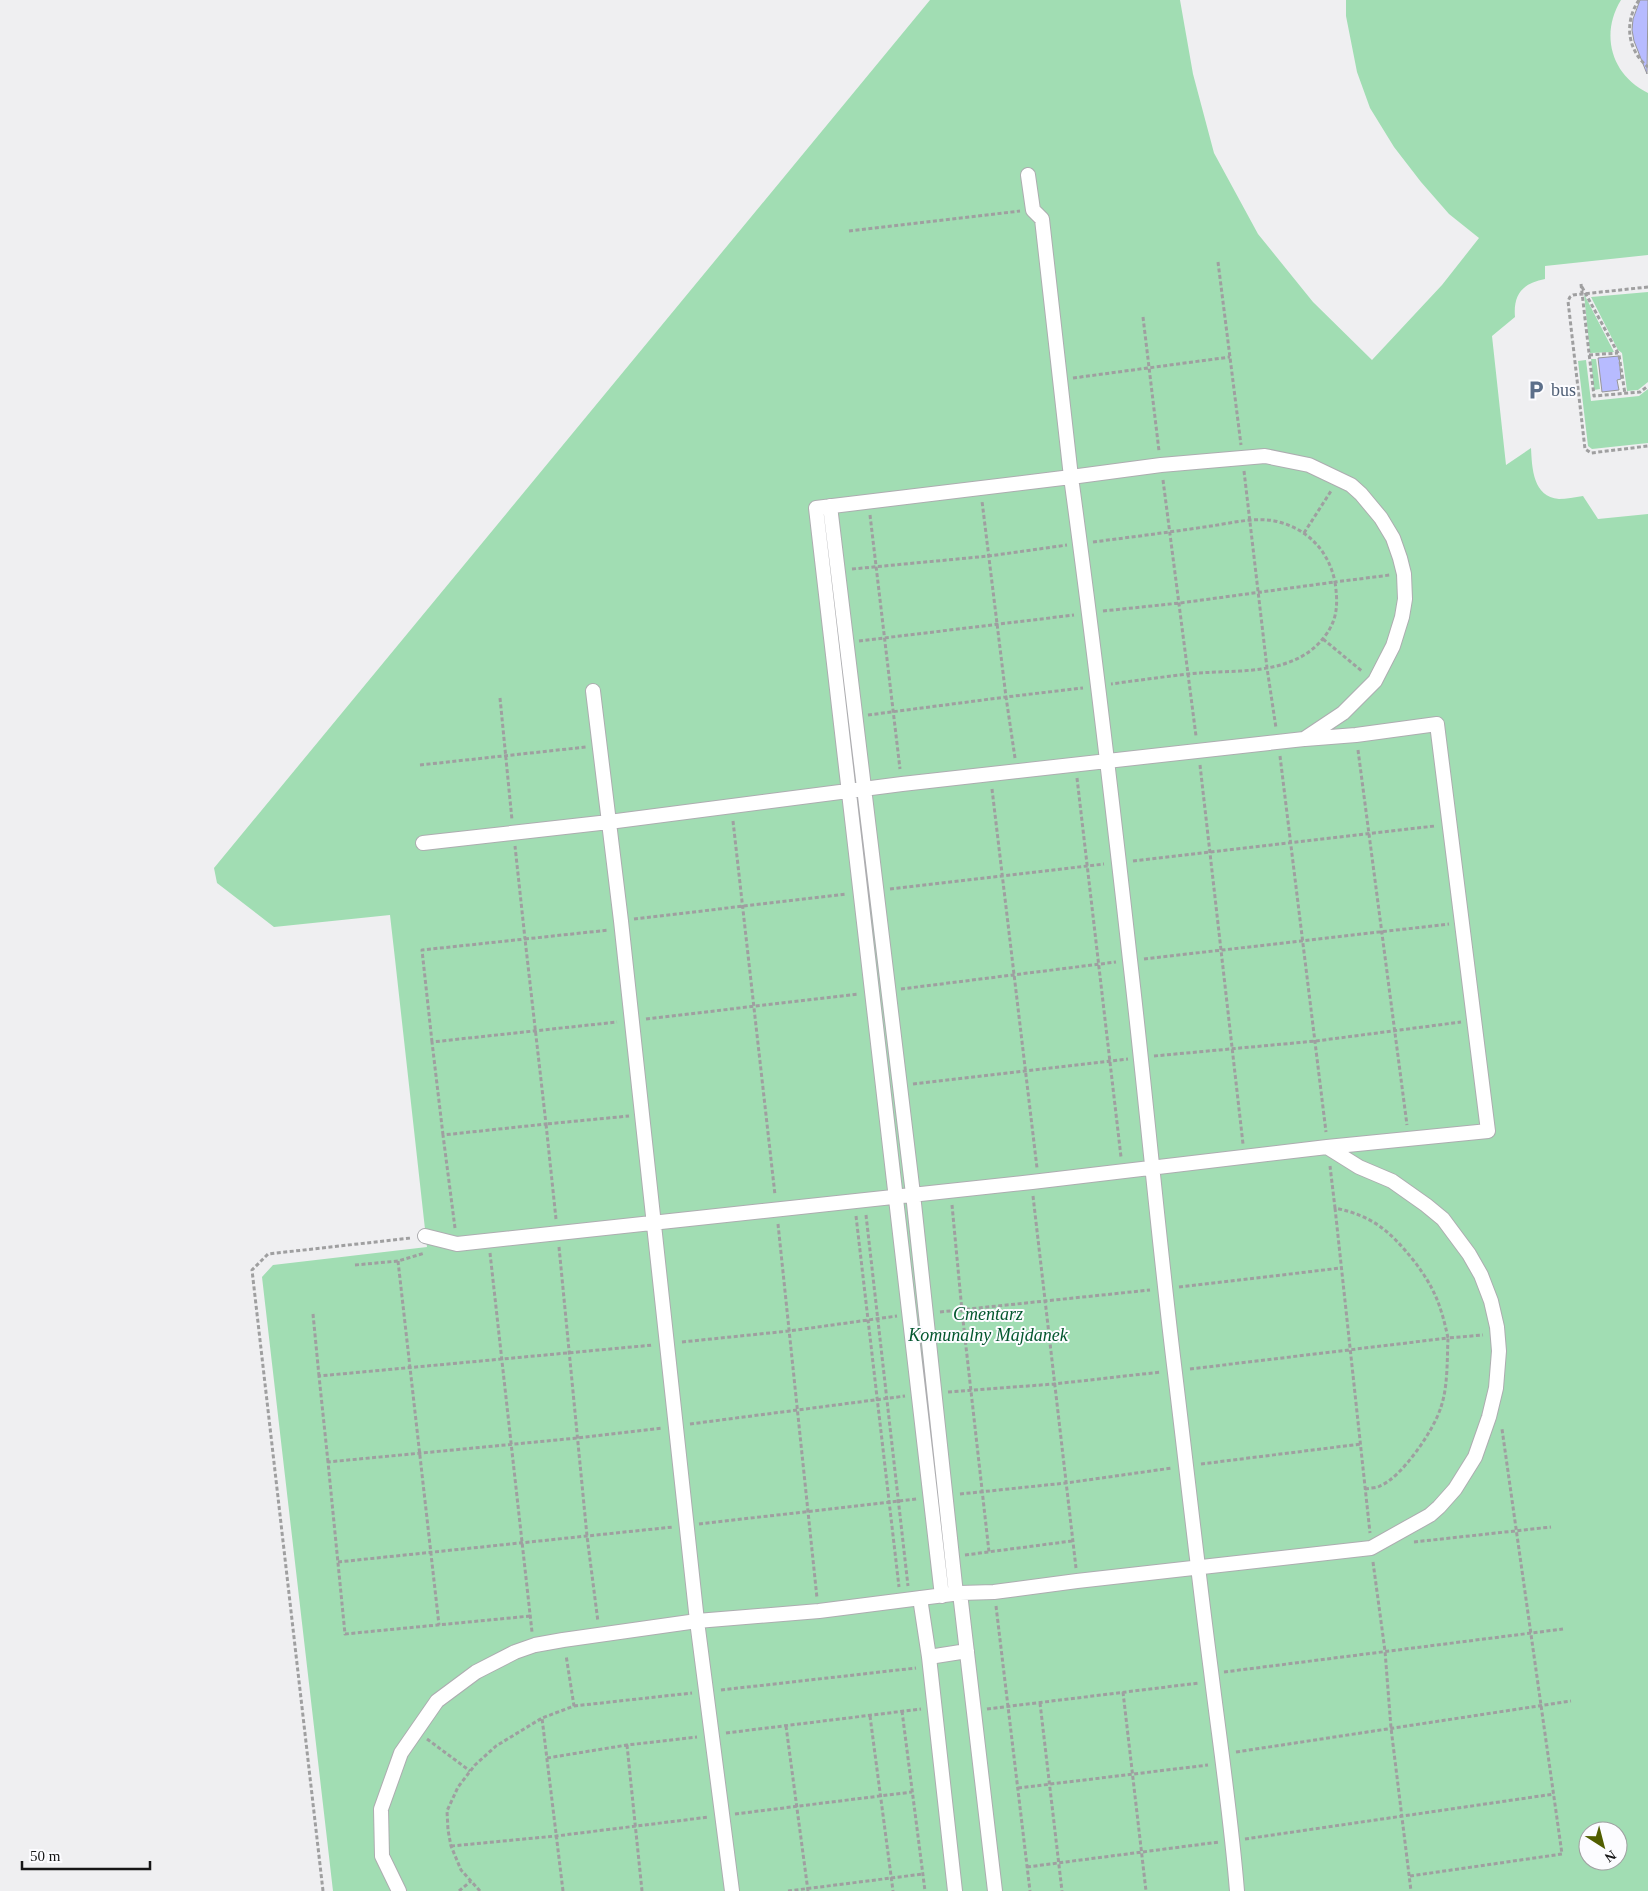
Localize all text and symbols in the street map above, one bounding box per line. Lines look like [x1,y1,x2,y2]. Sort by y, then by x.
parking icon: bus [1525,379,1547,401]
place label: bus [1551,380,1576,400]
park label: Cmentarz Komunalny Majdanek [907,1304,1069,1345]
north arrow [1578,1821,1628,1871]
scale bar [22,1838,150,1870]
text: N [1602,1847,1619,1865]
text: 50 m [30,1848,61,1864]

